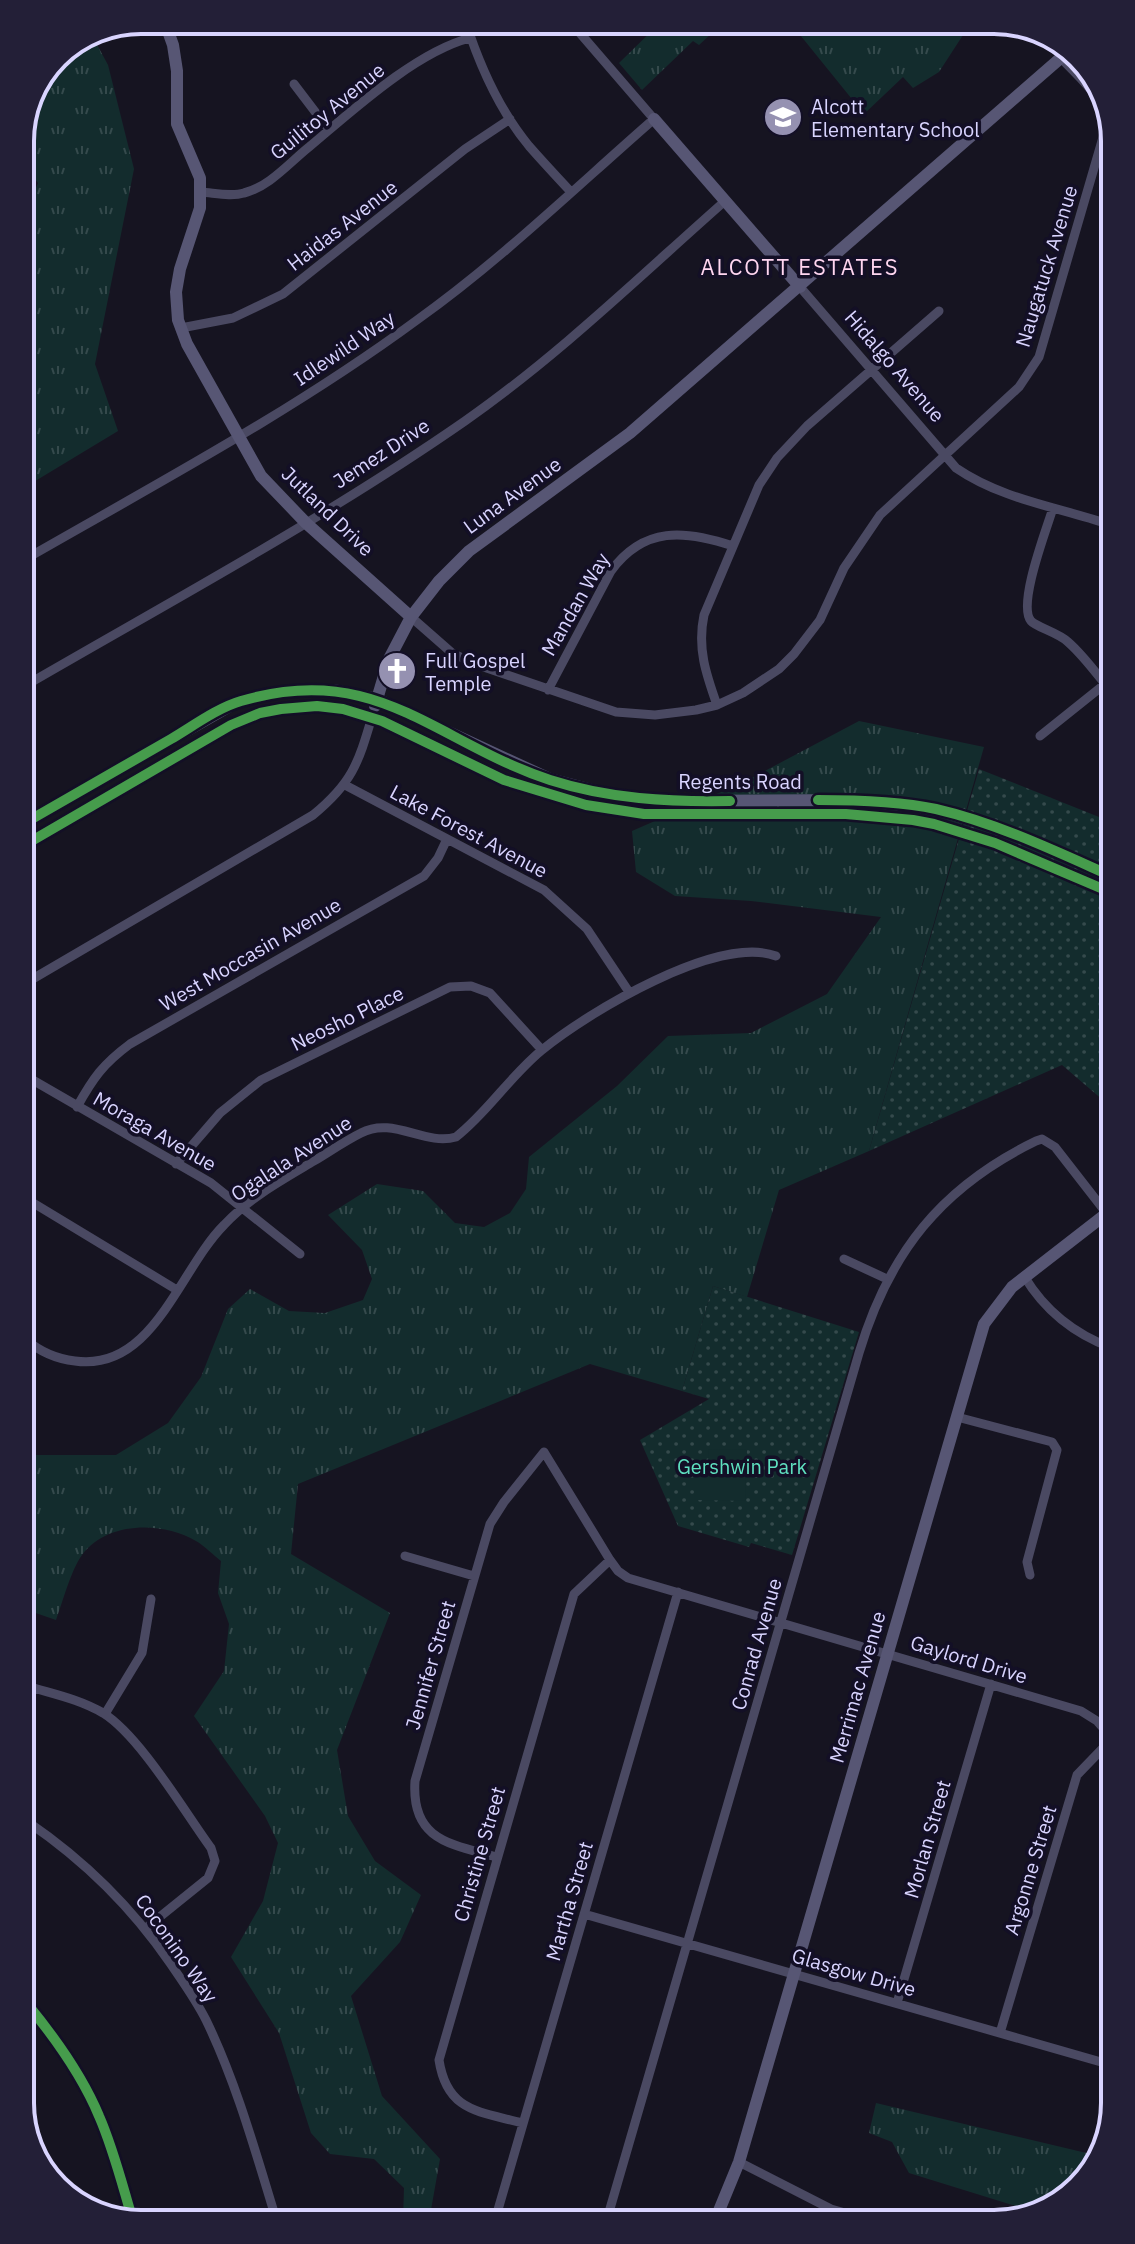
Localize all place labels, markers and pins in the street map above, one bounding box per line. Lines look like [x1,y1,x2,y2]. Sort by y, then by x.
place label: Alcott Elementary School [811,93,980,143]
school or university icon: Alcott Elementary School [762,96,804,138]
place label: Full Gospel Temple [425,647,525,697]
church icon: Full Gospel Temple [376,650,418,692]

